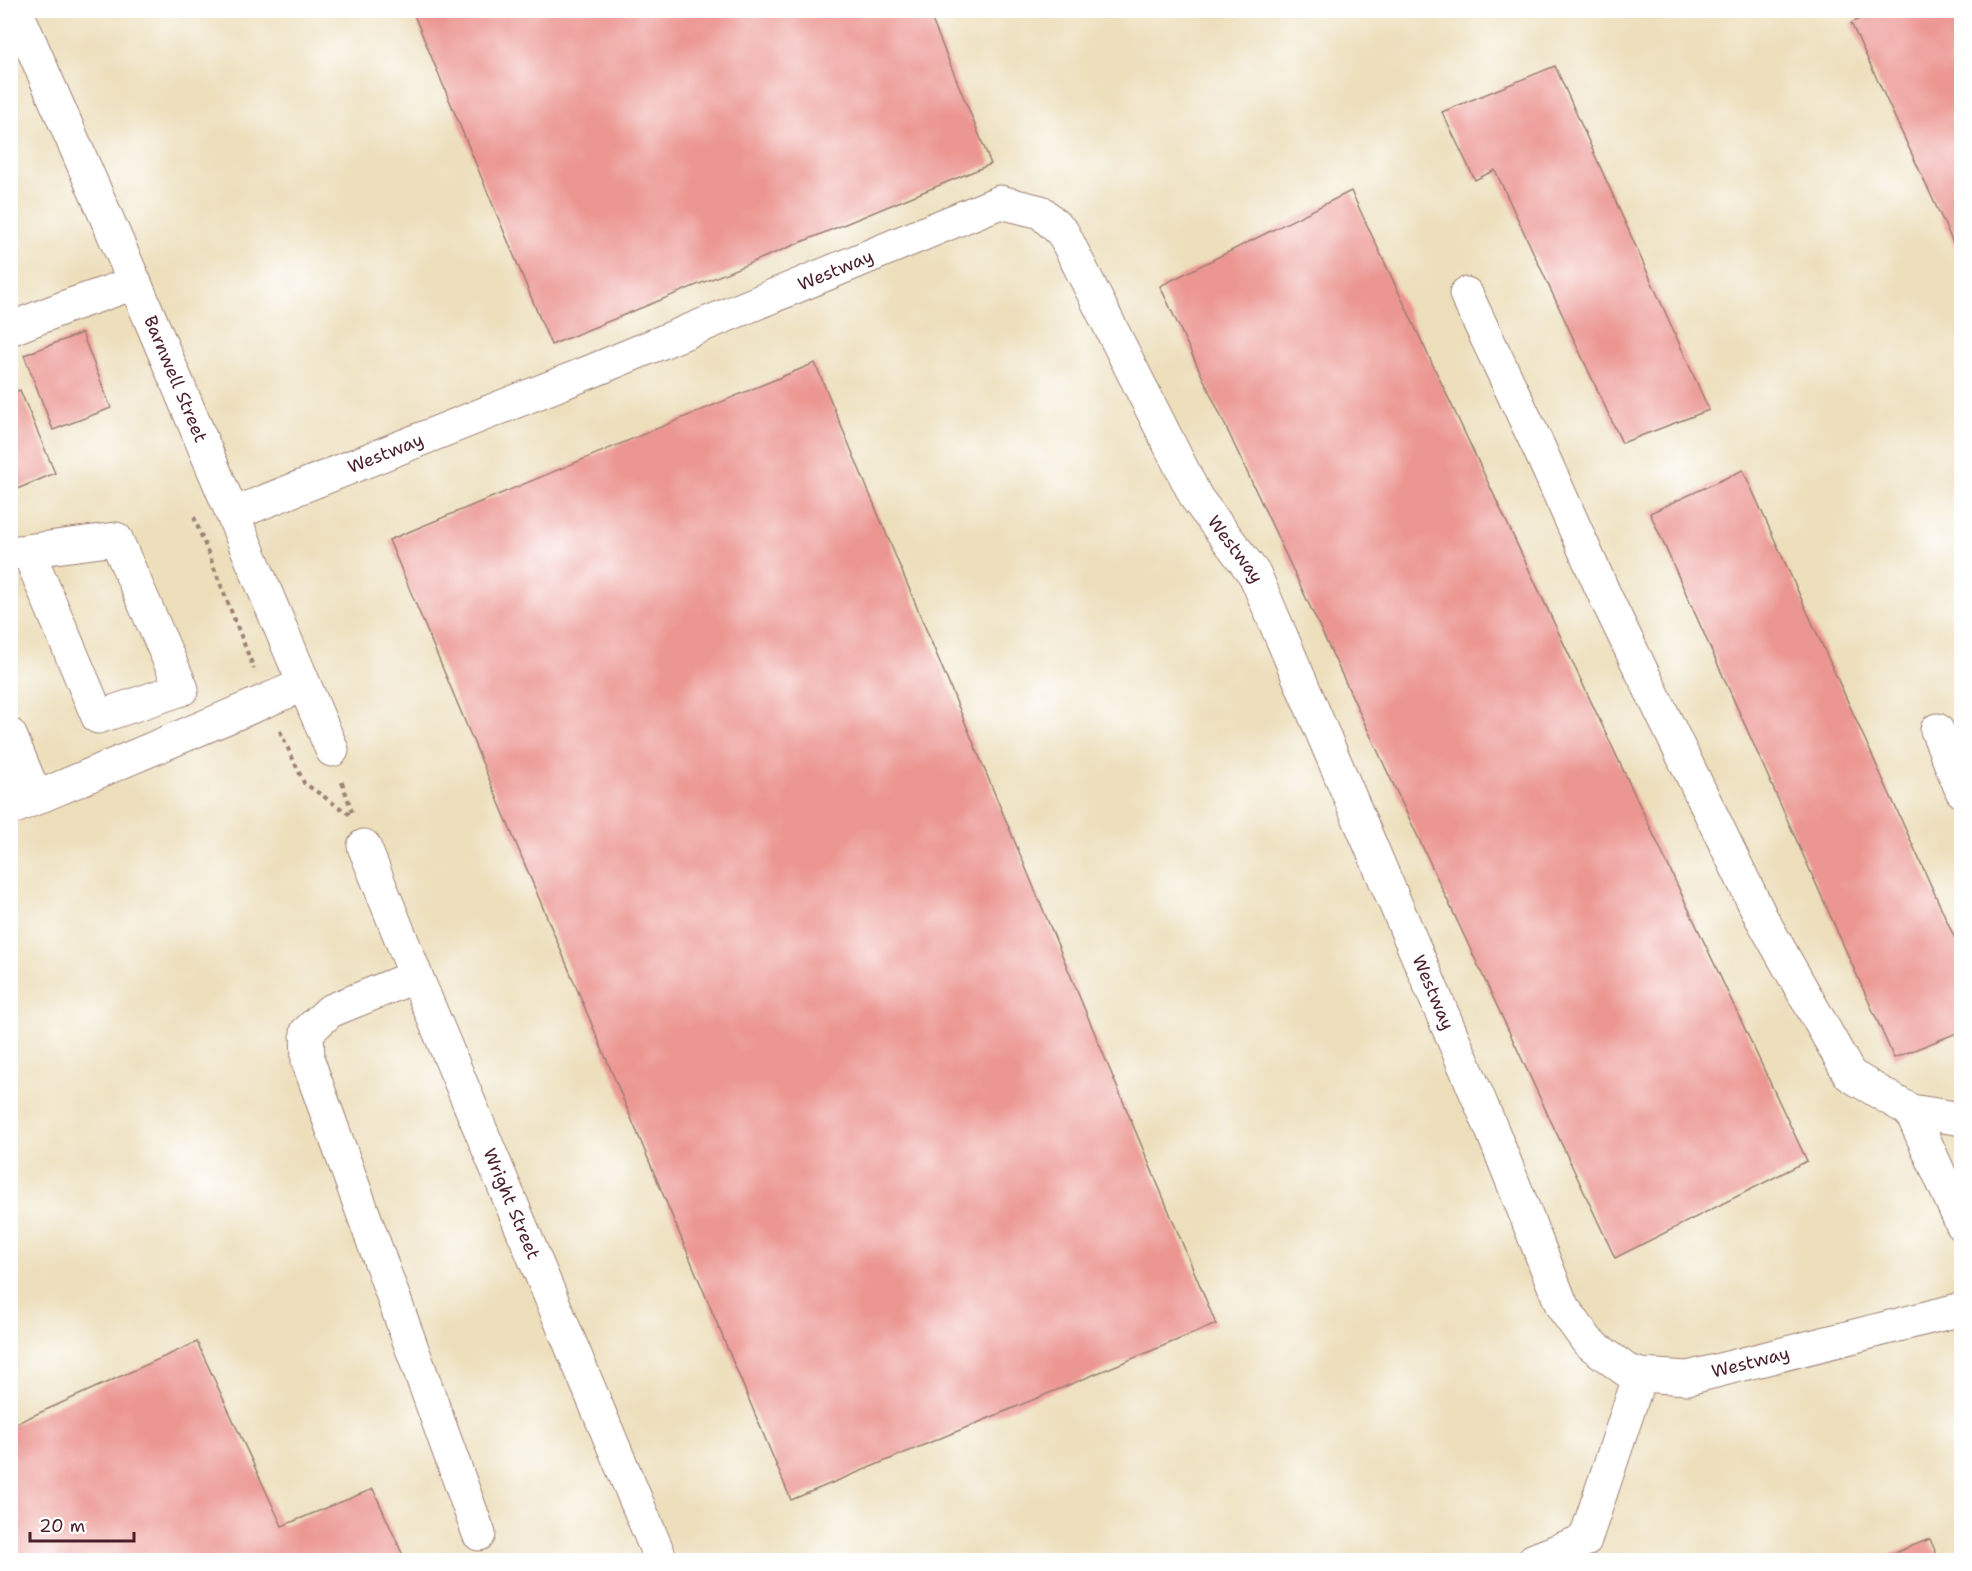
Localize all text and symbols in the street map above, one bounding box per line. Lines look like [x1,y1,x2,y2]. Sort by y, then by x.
street label: Westway [794,244,877,296]
street label: Barnwell Street [138,312,213,446]
street label: Westway [344,427,427,479]
street label: Westway [1202,511,1269,587]
street label: Westway [1407,951,1460,1034]
street label: Wright Street [478,1144,546,1263]
street label: Westway [1709,1341,1792,1384]
scale bar [30,1505,134,1543]
text: 20 m [39,1514,85,1538]

